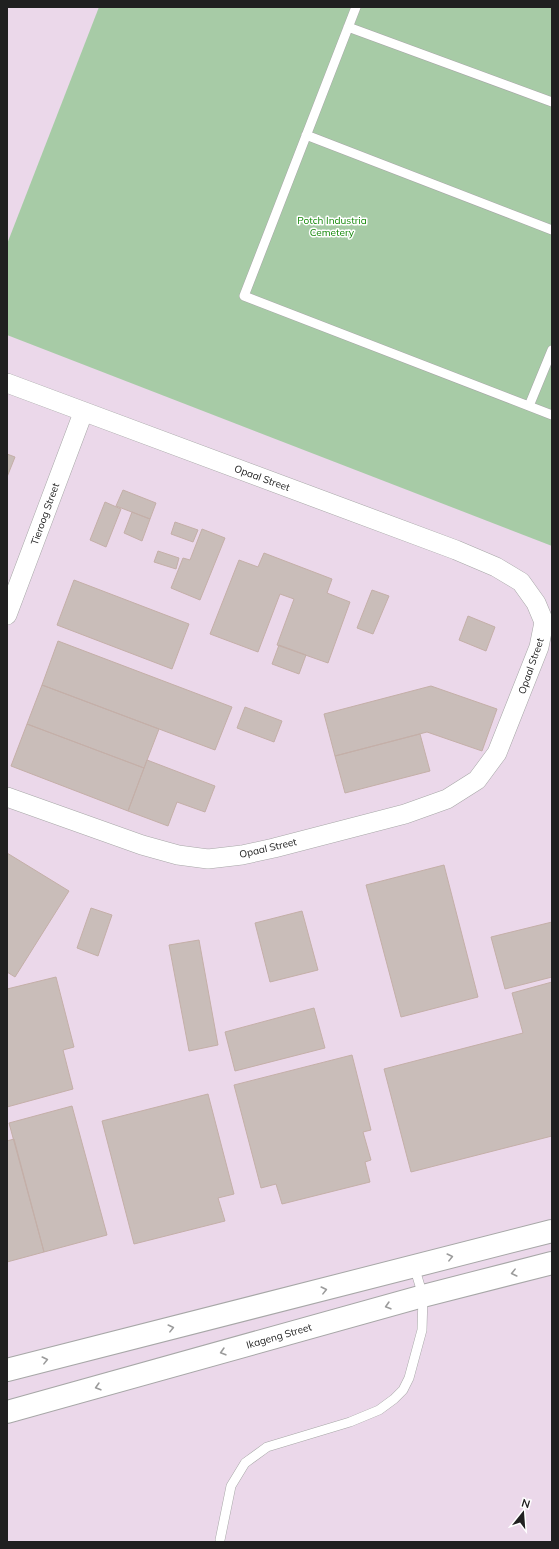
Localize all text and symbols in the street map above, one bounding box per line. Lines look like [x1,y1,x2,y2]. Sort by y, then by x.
park label: Potch Industria Cemetery [297,214,367,239]
street label: Opaal Street [232,462,292,494]
street label: Tieroog Street [28,481,62,547]
street label: Opaal Street [515,636,547,696]
street label: Opaal Street [238,835,298,861]
one-way arrow [447,1254,453,1262]
one-way arrow [511,1268,517,1276]
one-way arrow [321,1286,327,1294]
one-way arrow [385,1301,392,1309]
street label: Ikageng Street [245,1320,314,1352]
one-way arrow [168,1325,174,1333]
one-way arrow [220,1347,227,1356]
one-way arrow [42,1357,48,1365]
one-way arrow [94,1382,101,1391]
north arrow [503,1493,543,1533]
text: N [520,1496,532,1511]

